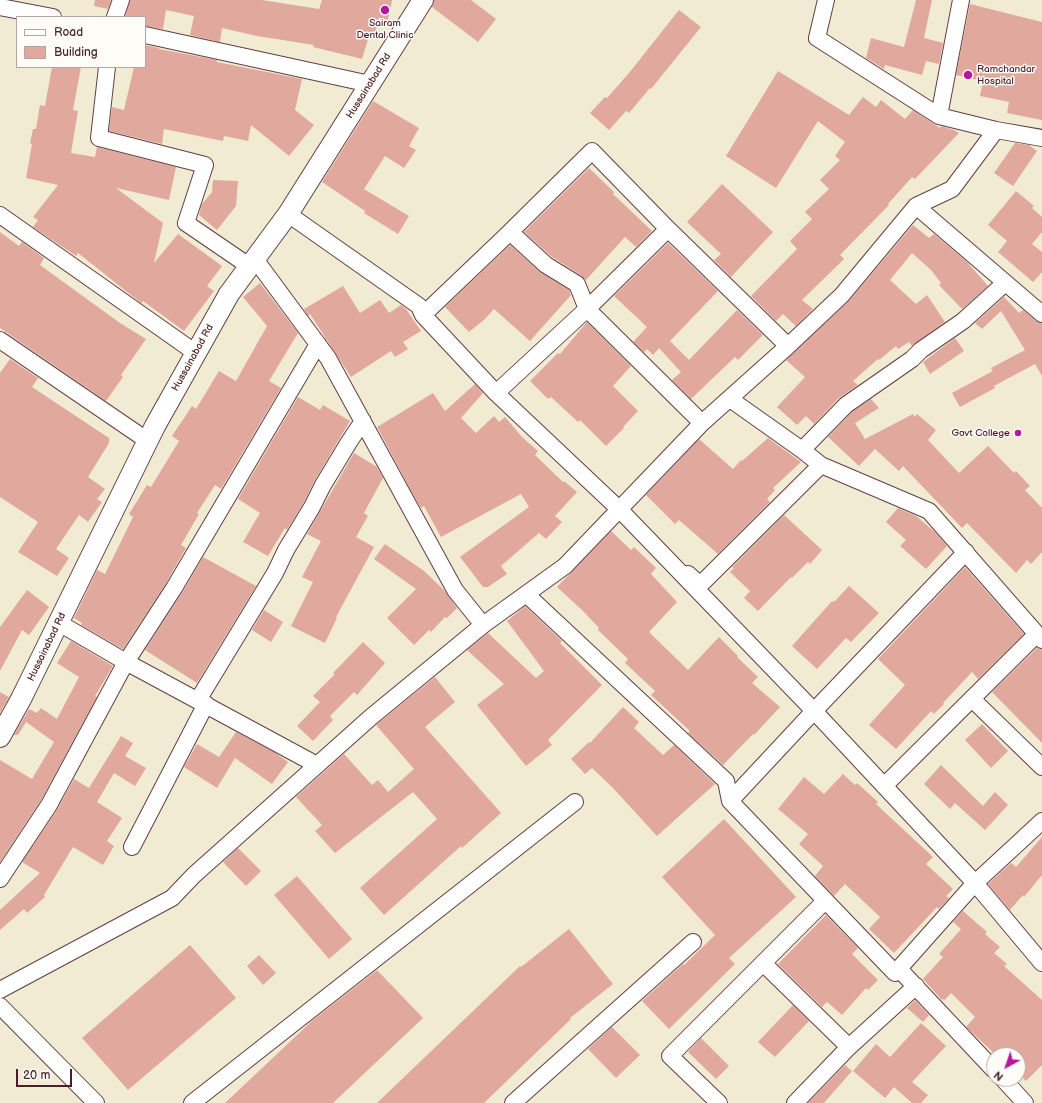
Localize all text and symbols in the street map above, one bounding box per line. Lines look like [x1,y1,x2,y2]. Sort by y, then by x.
marker: Sairam Dental Clinic [379,4,391,16]
legend [16,16,146,68]
place label: Sairam Dental Clinic [356,17,414,40]
text: Road [54,25,83,40]
text: Building [54,45,98,60]
street label: Hussainabad Rd [344,51,394,121]
place label: Ramchandar Hospital [977,63,1035,86]
marker: Ramchandar Hospital [962,69,974,81]
street label: Hussainabad Rd [170,322,216,394]
place label: Govt College [951,427,1010,439]
marker: Govt College [1013,428,1023,438]
street label: Hussainabad Rd [25,611,69,683]
north arrow [986,1047,1026,1087]
scale bar [18,1061,74,1087]
text: 20 m [23,1068,50,1083]
text: N [991,1068,1006,1083]

